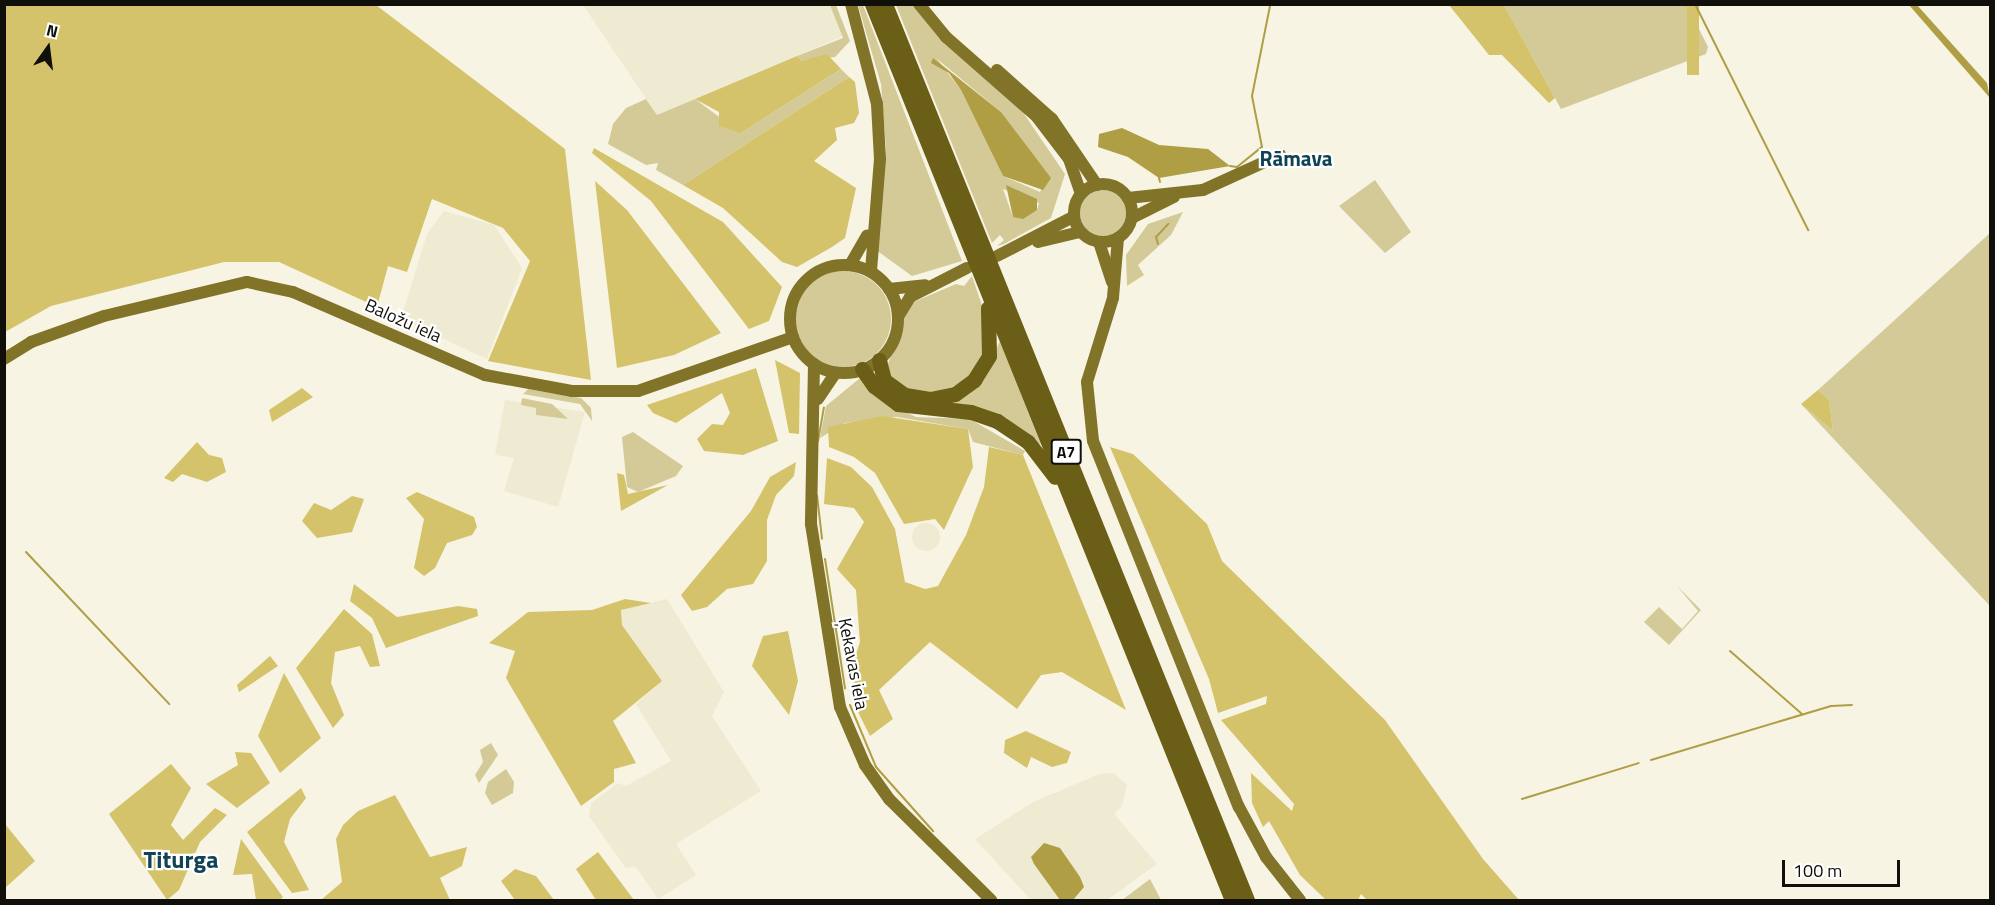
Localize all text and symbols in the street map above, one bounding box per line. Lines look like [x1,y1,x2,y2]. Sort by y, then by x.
north arrow [18,18,78,78]
text: N [44,18,61,44]
district label: Rāmava [1260,145,1332,171]
street label: Baložu iela [361,295,445,347]
road number: A7 [1050,439,1082,465]
street label: Ķekavas iela [834,616,872,712]
district label: Titurga [144,846,218,874]
scale bar [1785,848,1904,886]
text: 100 m [1793,857,1842,884]

